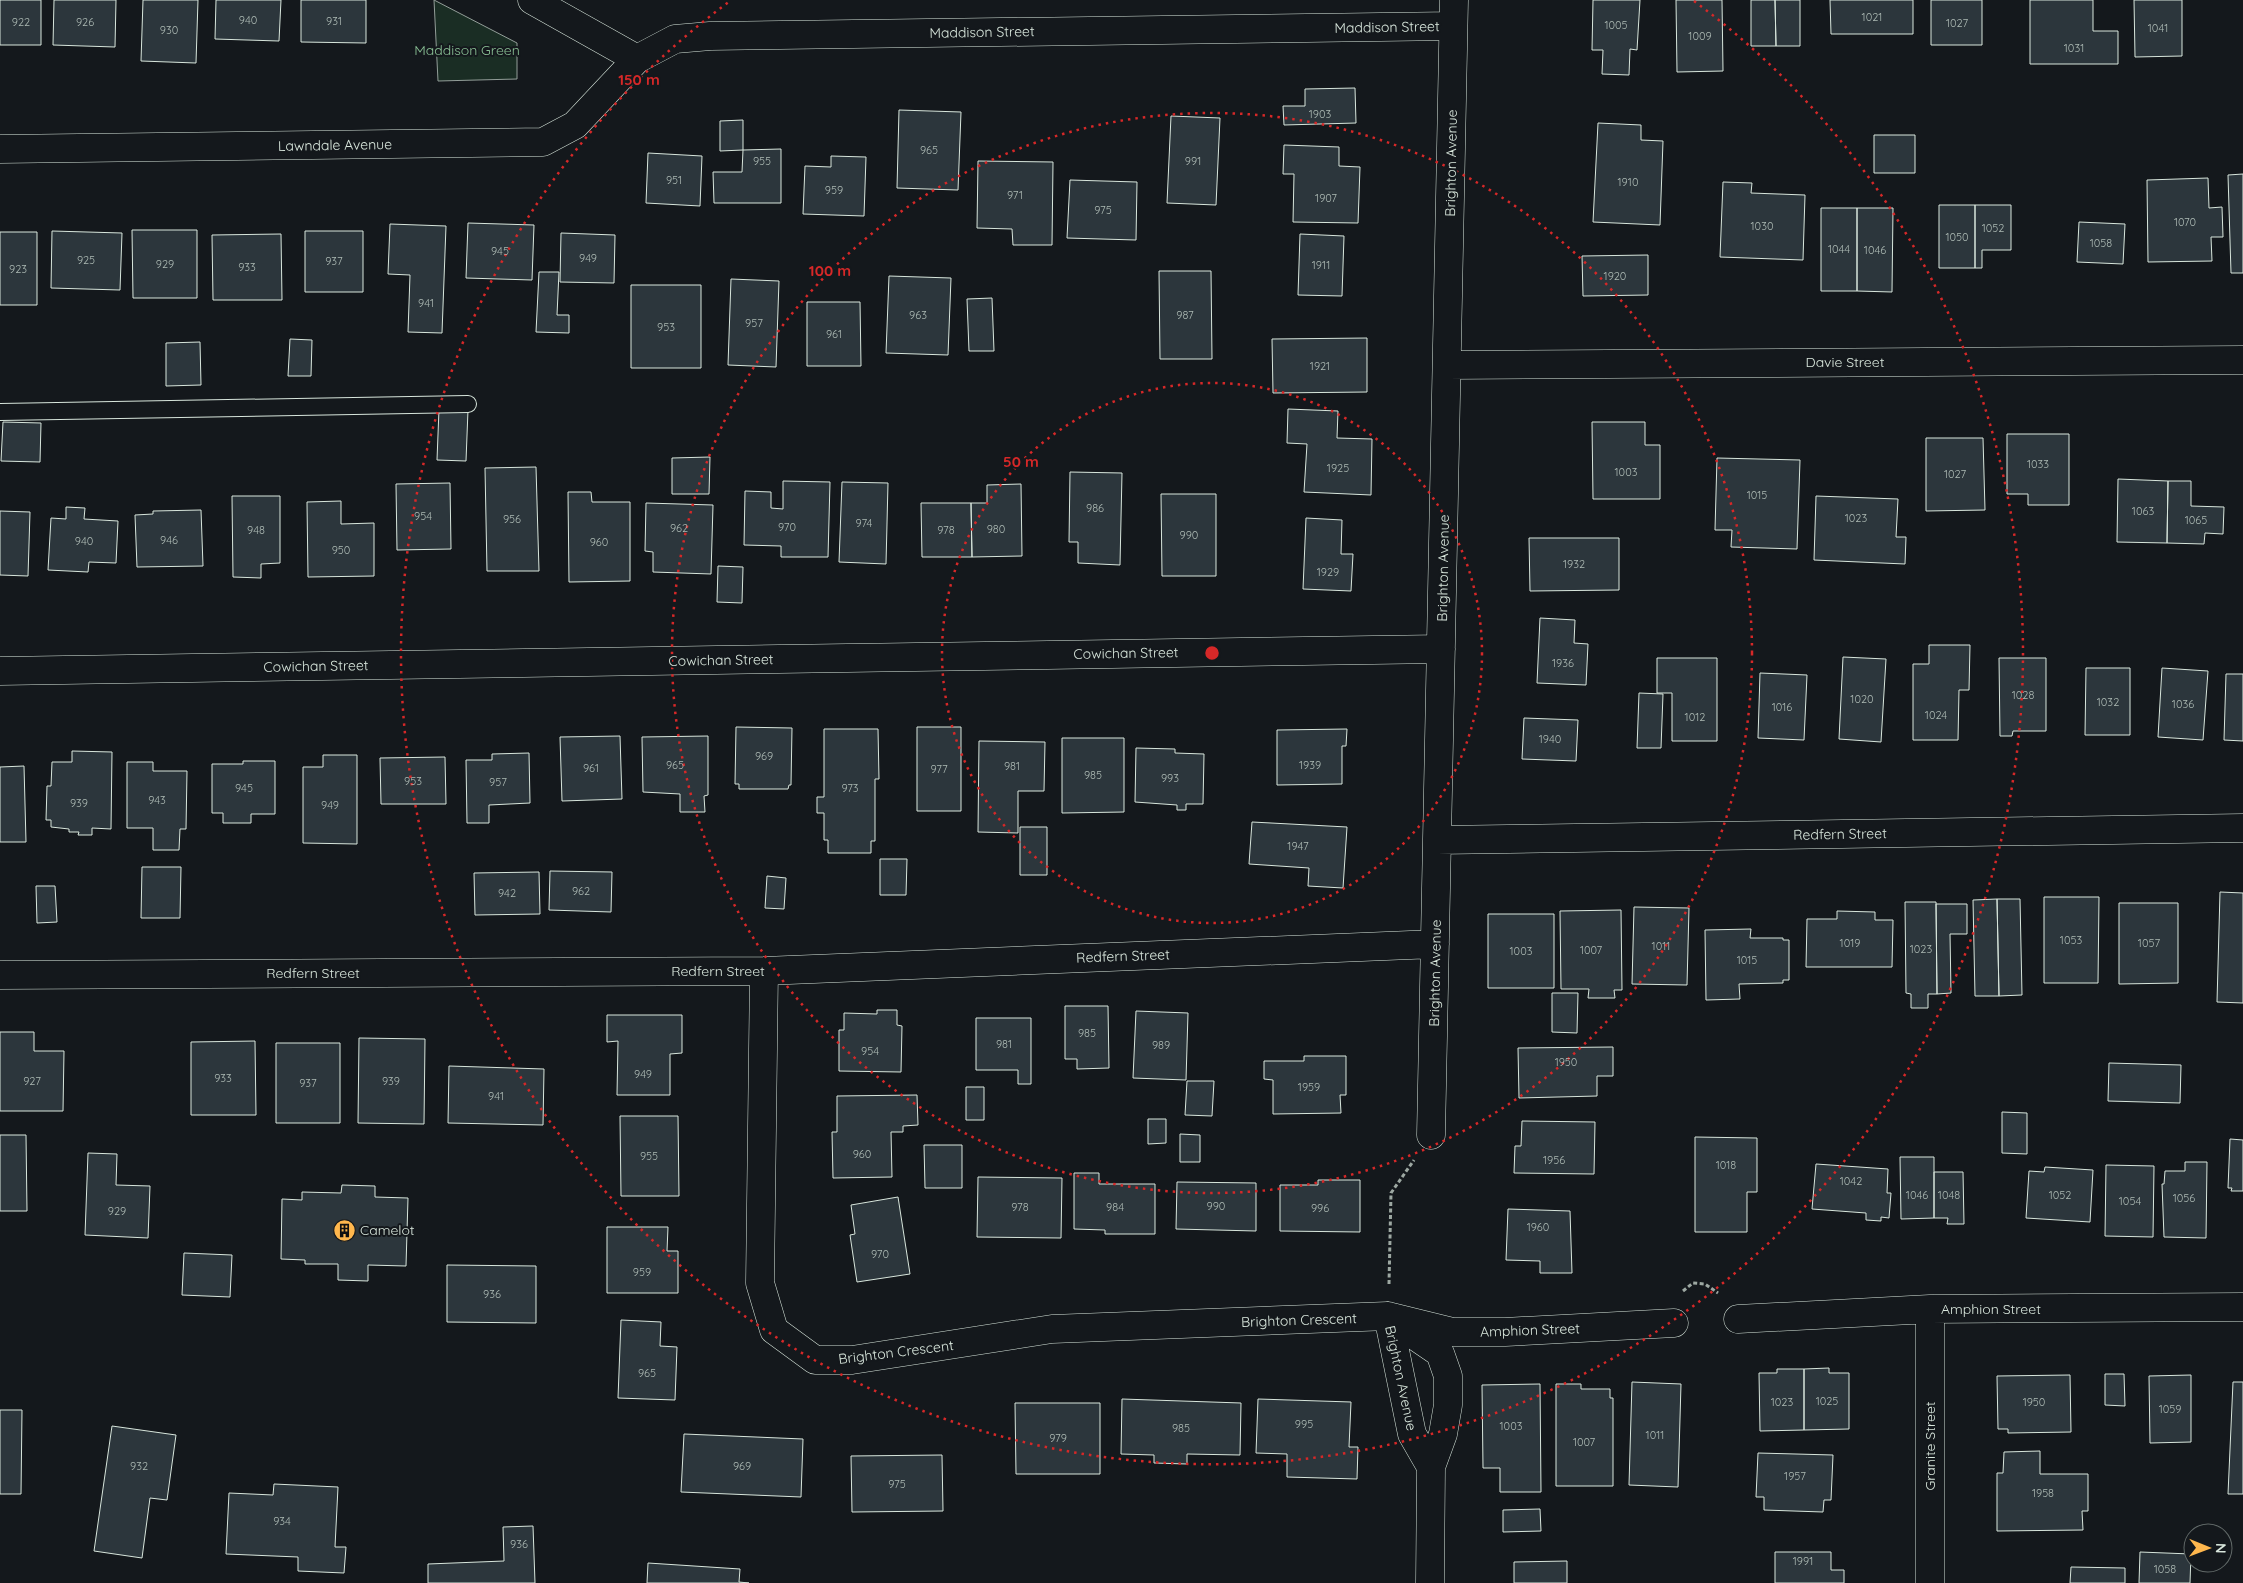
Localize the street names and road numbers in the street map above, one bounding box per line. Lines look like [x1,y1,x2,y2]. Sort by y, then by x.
street label: Maddison Street [1334,17,1440,37]
street label: Maddison Street [929,22,1035,42]
street label: Brighton Avenue [1441,109,1461,217]
street label: Lawndale Avenue [278,135,392,155]
street label: Davie Street [1806,353,1885,371]
street label: Brighton Avenue [1433,514,1453,622]
street label: Cowichan Street [1073,643,1179,663]
street label: Cowichan Street [668,650,774,670]
street label: Cowichan Street [263,656,369,676]
street label: Redfern Street [1793,824,1887,844]
street label: Brighton Avenue [1425,919,1445,1027]
street label: Redfern Street [1076,945,1170,967]
street label: Redfern Street [671,962,765,980]
street label: Redfern Street [266,964,360,982]
street label: Amphion Street [1941,1300,2041,1318]
street label: Brighton Crescent [1241,1309,1357,1331]
street label: Amphion Street [1480,1319,1580,1341]
street label: Brighton Avenue [1381,1324,1421,1432]
street label: Brighton Crescent [837,1336,955,1368]
street label: Granite Street [1921,1401,1939,1491]

